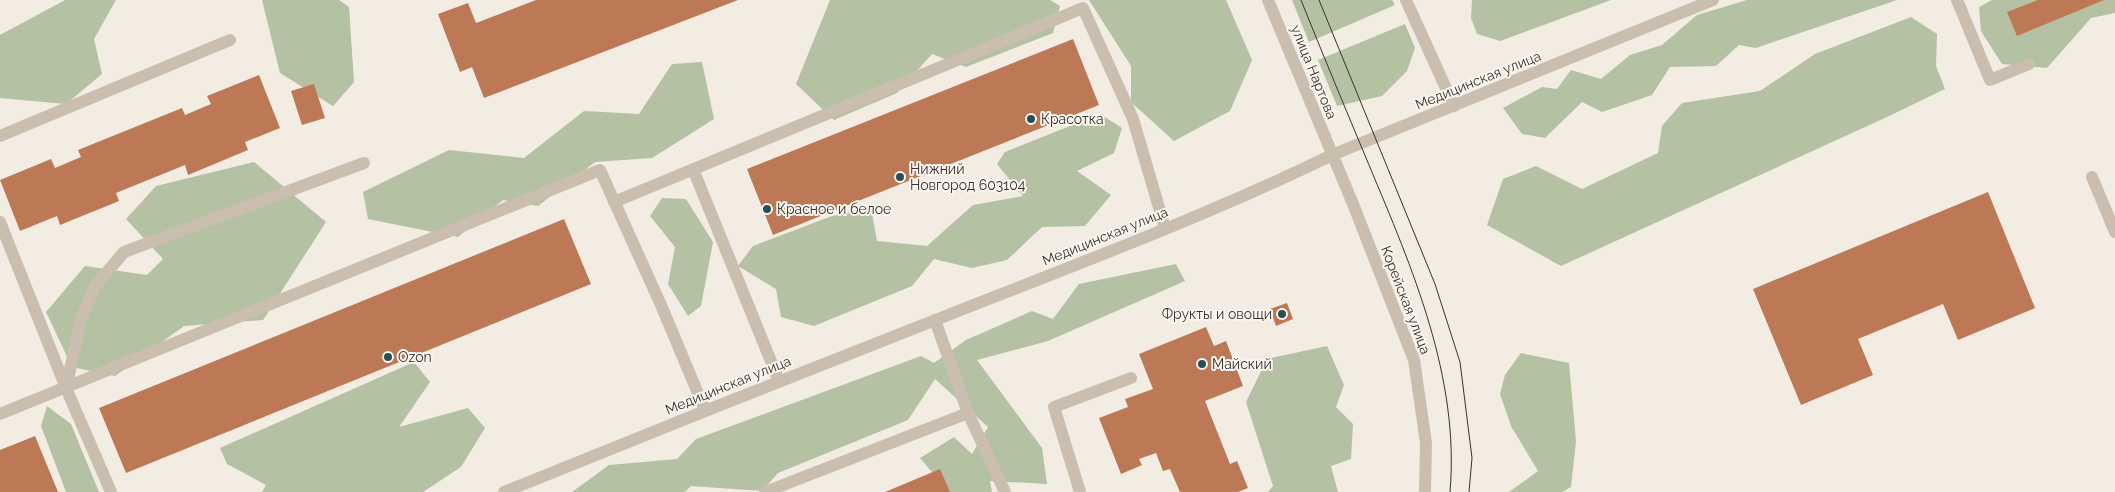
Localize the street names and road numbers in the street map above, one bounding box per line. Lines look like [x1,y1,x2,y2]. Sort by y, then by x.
street label: улица Нартова [1288,23,1340,121]
street label: Медицинская улица [1413,47,1543,113]
street label: Медицинская улица [1040,203,1170,269]
street label: Корейская улица [1378,244,1434,356]
street label: Медицинская улица [663,352,793,418]

